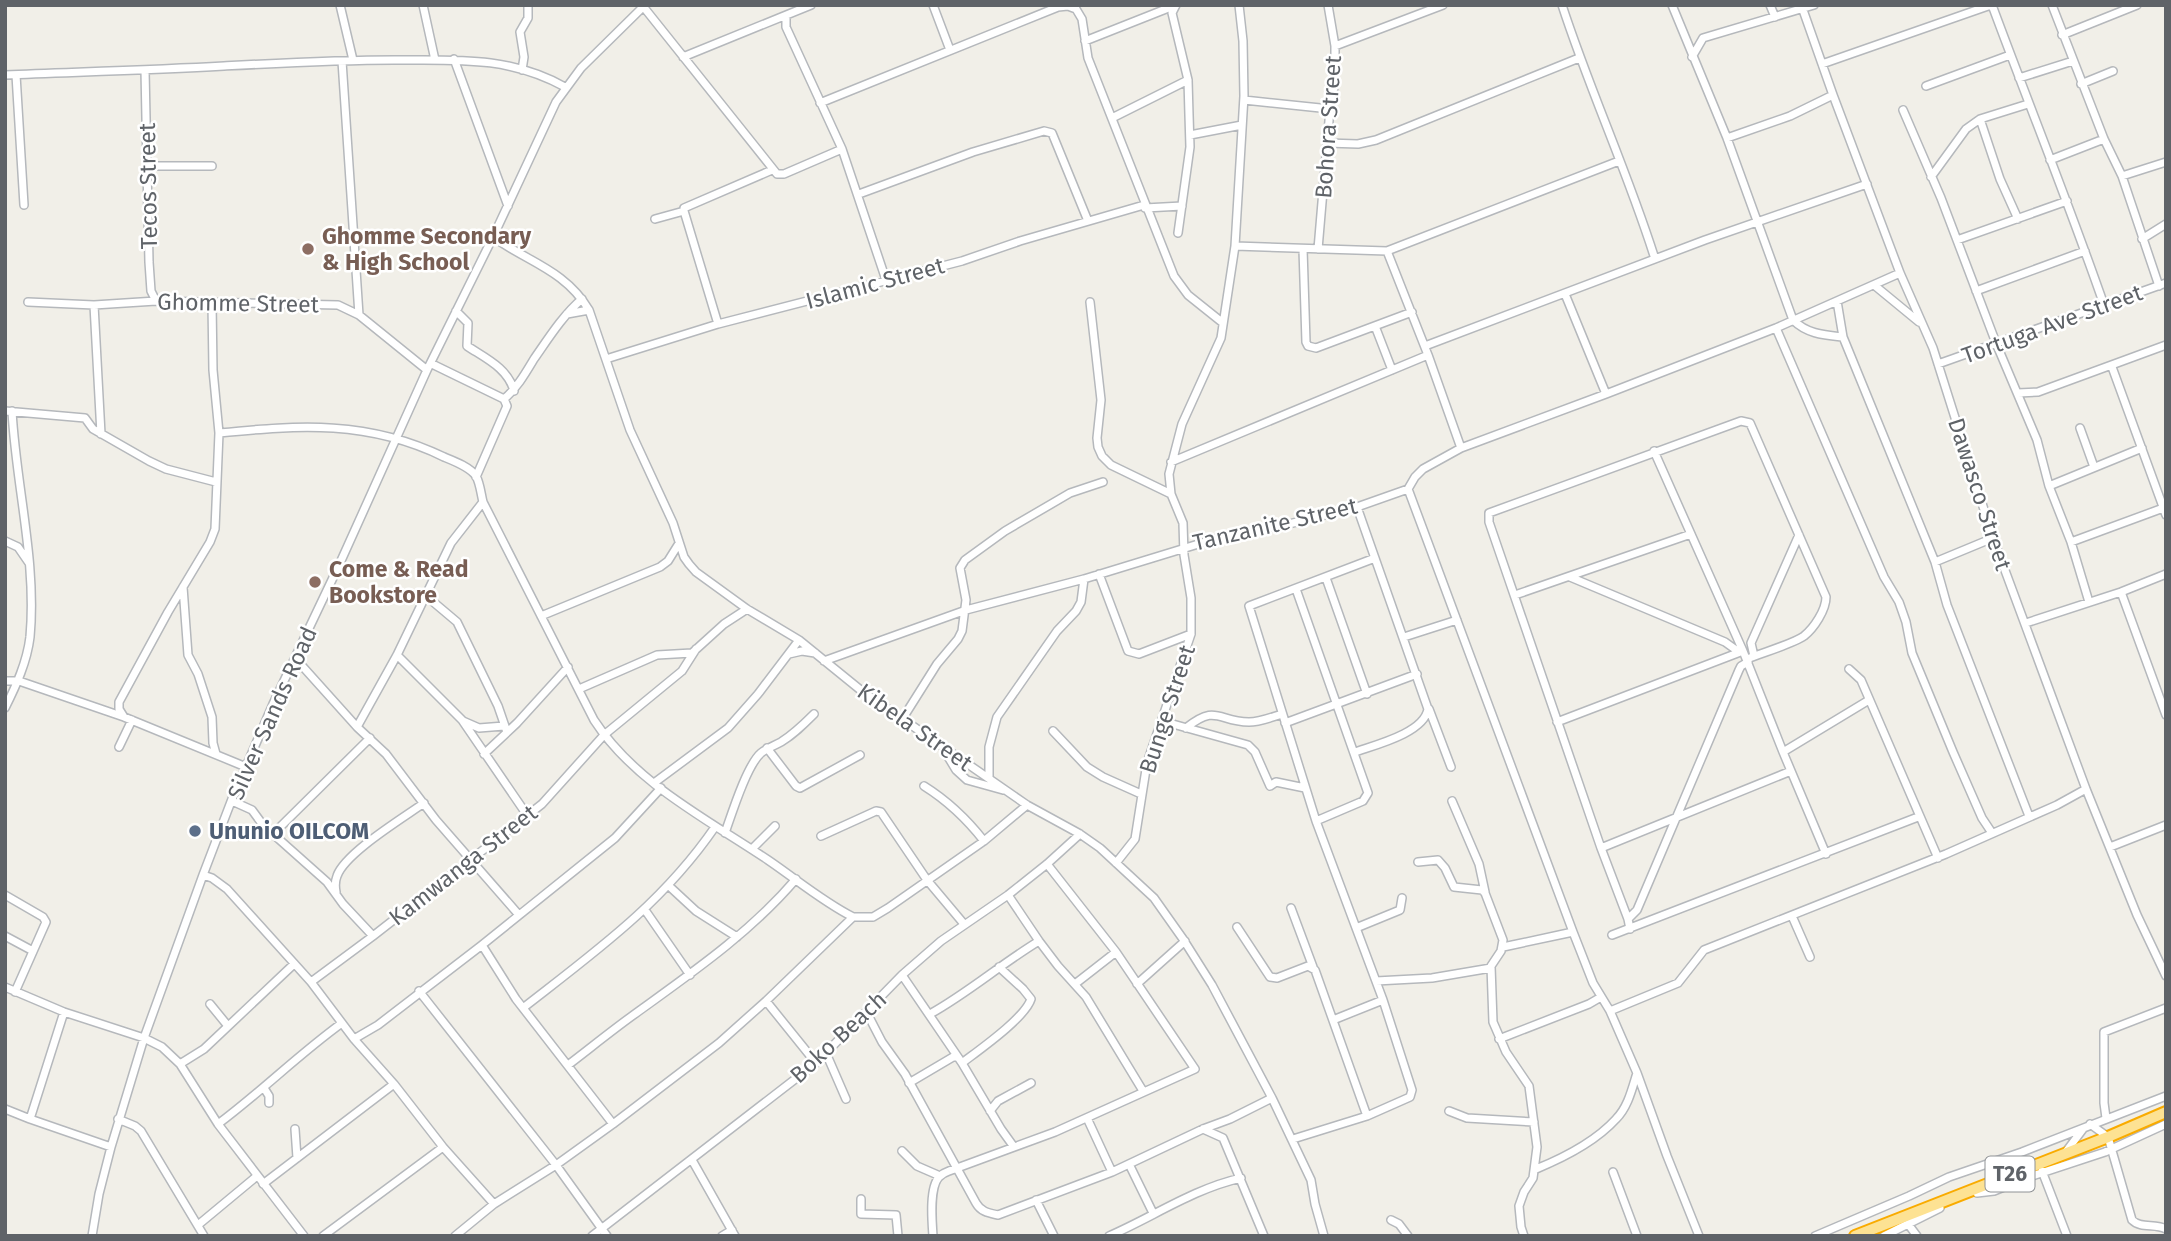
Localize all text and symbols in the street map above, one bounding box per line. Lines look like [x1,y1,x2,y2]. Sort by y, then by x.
street label: Bohora Street [1309,54,1347,200]
street label: Tecos Street [133,122,163,249]
place label: Ghomme Secondary & High School [322,222,532,276]
marker: Ghomme Secondary & High School [300,241,316,257]
street label: Islamic Street [803,251,948,315]
street label: Tortuga Ave Street [1958,278,2147,370]
street label: Ghomme Street [157,288,320,318]
street label: Dawasco Street [1942,414,2018,574]
street label: Tanzanite Street [1190,491,1361,557]
place label: Come & Read Bookstore [329,555,468,609]
marker: Come & Read Bookstore [307,574,323,590]
street label: Silver Sands Road [221,622,323,804]
street label: Bunge Street [1133,641,1201,777]
street label: Kibela Street [852,677,978,777]
street label: Kamwanga Street [383,798,543,932]
place label: Ununio OILCOM [209,817,369,845]
marker: Ununio OILCOM [187,823,203,839]
street label: Boko Beach [784,985,892,1089]
road number: T26 [1986,1156,2035,1192]

